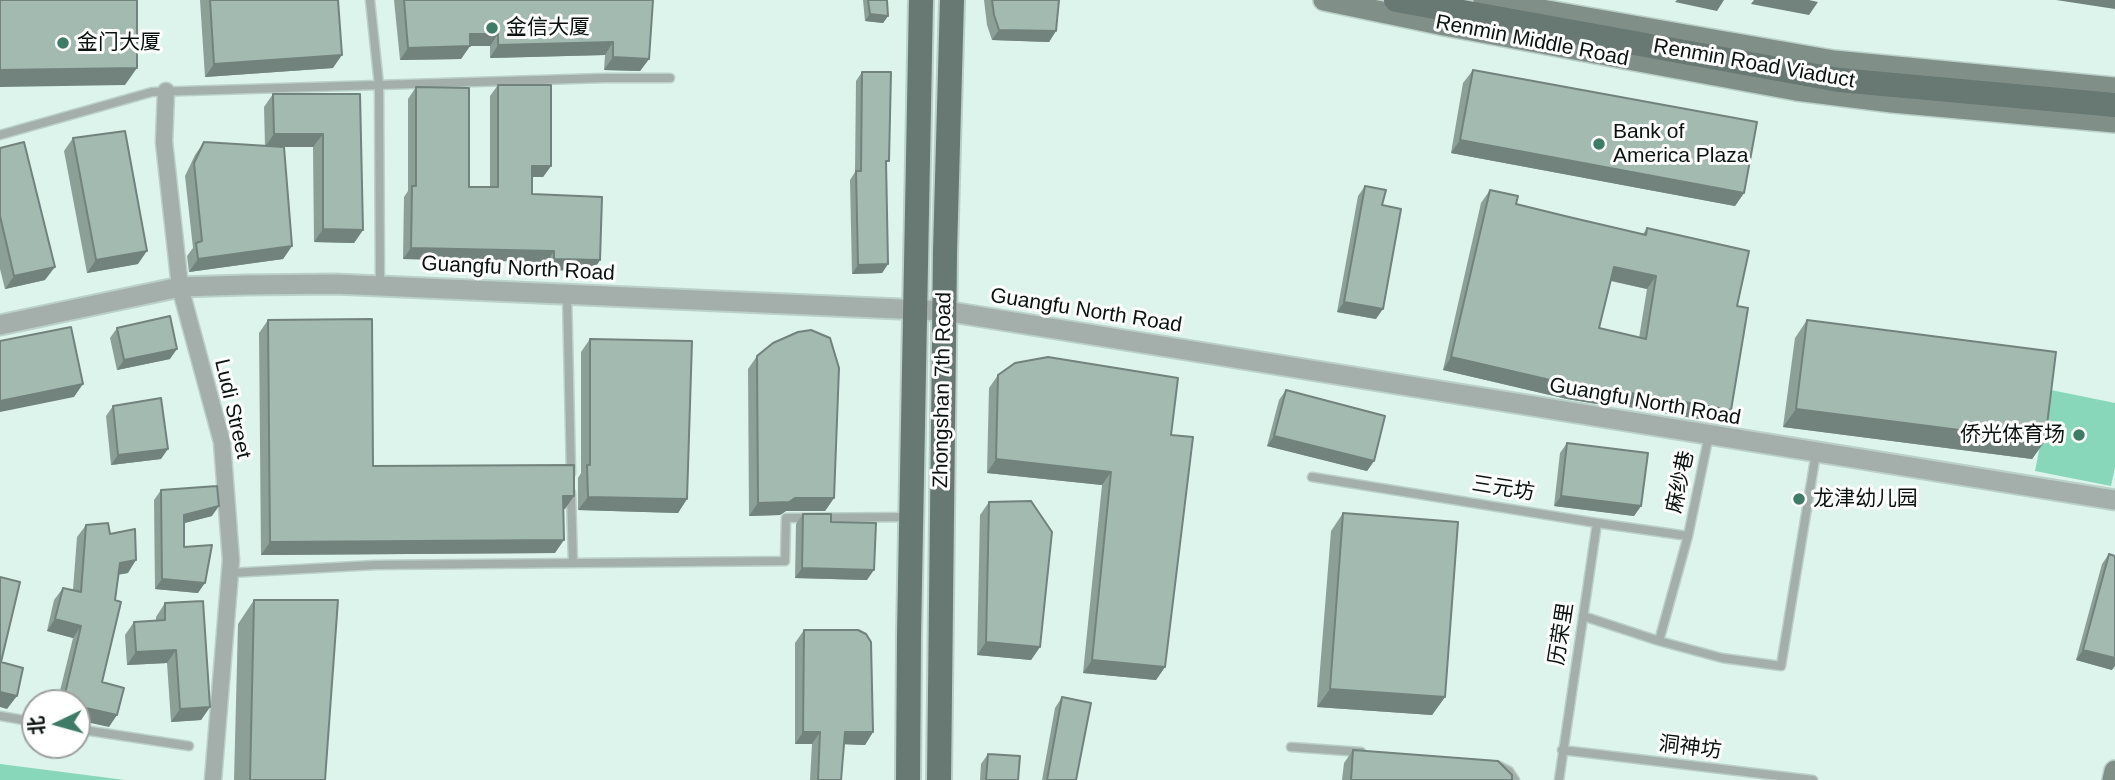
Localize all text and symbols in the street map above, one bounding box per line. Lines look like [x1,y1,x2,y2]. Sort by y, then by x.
street label: Renmin Middle Road [1433,10,1631,72]
place label: 金信大厦 [506,15,590,41]
marker: 金信大厦 [484,20,500,36]
place label: 金门大厦 [77,30,161,56]
street label: Renmin Road Viaduct [1651,34,1857,94]
marker: 金门大厦 [55,35,71,51]
place label: Bank of America Plaza [1613,119,1748,169]
marker: Bank of America Plaza [1591,136,1607,152]
street label: Guangfu North Road [421,251,615,287]
street label: Guangfu North Road [988,283,1184,339]
street label: Zhongshan 7th Road [929,292,957,488]
street label: Ludi Street [208,357,256,461]
street label: Guangfu North Road [1547,373,1743,431]
place label: 侨光体育场 [1960,422,2065,448]
marker: 侨光体育场 [2071,427,2087,443]
street label: 麻纱巷 [1662,449,1700,515]
street label: 三元坊 [1470,472,1536,506]
place label: 龙津幼儿园 [1813,486,1918,512]
marker: 龙津幼儿园 [1791,491,1807,507]
street label: 历荣里 [1545,601,1579,667]
north arrow [21,689,91,759]
text: 北 [25,715,48,736]
street label: 洞神坊 [1657,732,1723,764]

